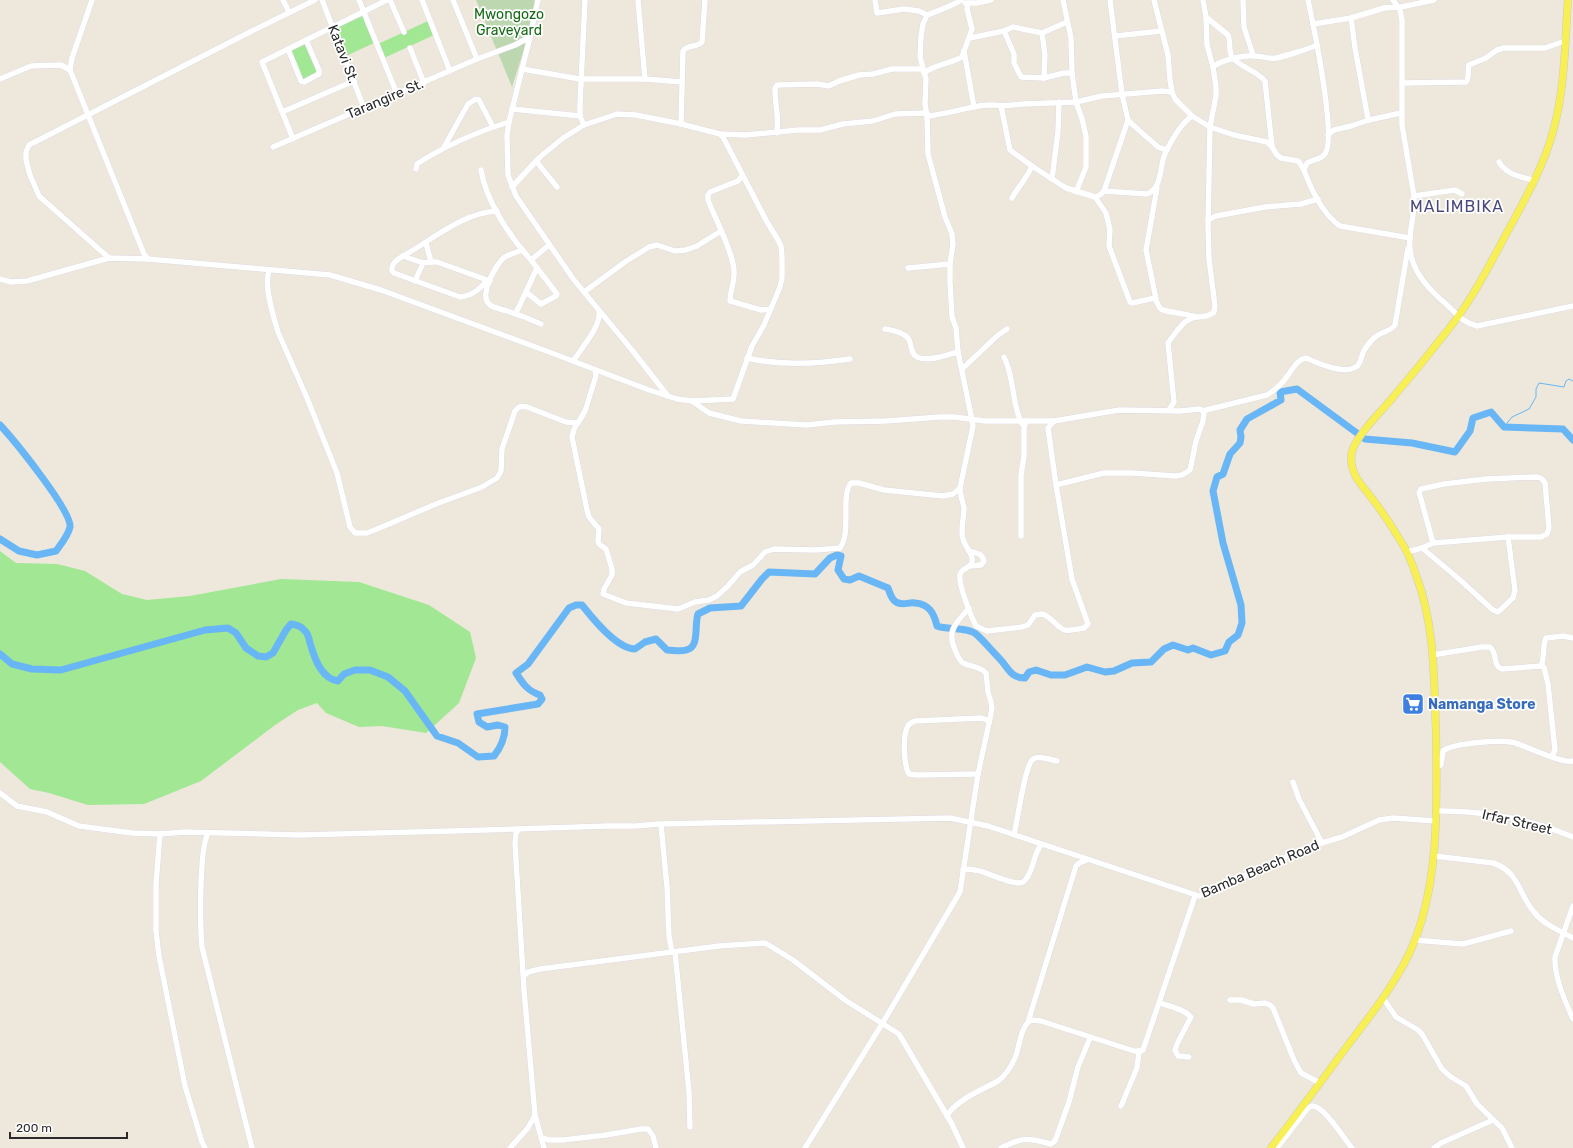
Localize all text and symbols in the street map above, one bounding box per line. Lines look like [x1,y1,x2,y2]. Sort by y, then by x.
park label: Mwongozo Graveyard [474,6,544,39]
street label: Katavi St. [324,22,362,86]
street label: Tarangire St. [344,75,426,123]
district label: MALIMBIKA [1410,197,1504,216]
supermarket icon: Namanga Store [1400,691,1426,717]
place label: Namanga Store [1428,696,1536,713]
street label: Irfar Street [1480,806,1554,838]
street label: Bamba Beach Road [1198,836,1322,902]
scale bar [10,1114,127,1140]
text: 200 m [16,1121,52,1135]

